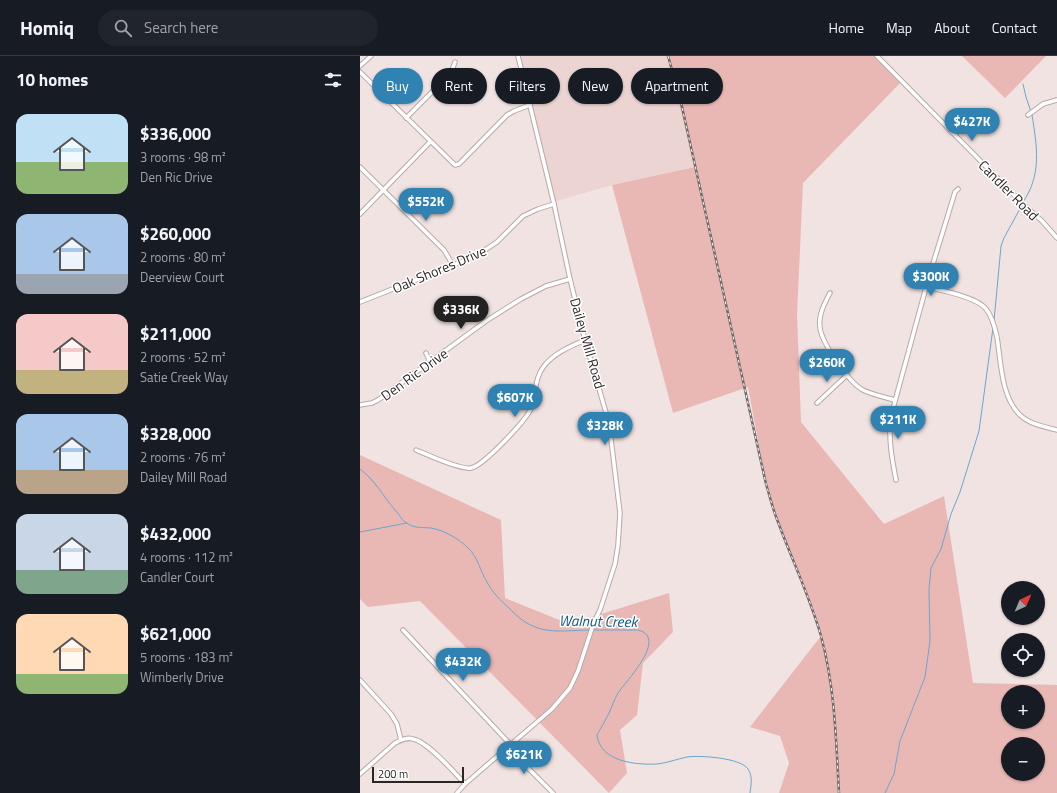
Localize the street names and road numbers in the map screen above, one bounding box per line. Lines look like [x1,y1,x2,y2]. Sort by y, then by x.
street label: Candler Road [974,155,1044,225]
street label: Oak Shores Drive [389,240,489,298]
street label: Dailey Mill Road [565,295,611,391]
street label: Den Ric Drive [376,343,452,405]

